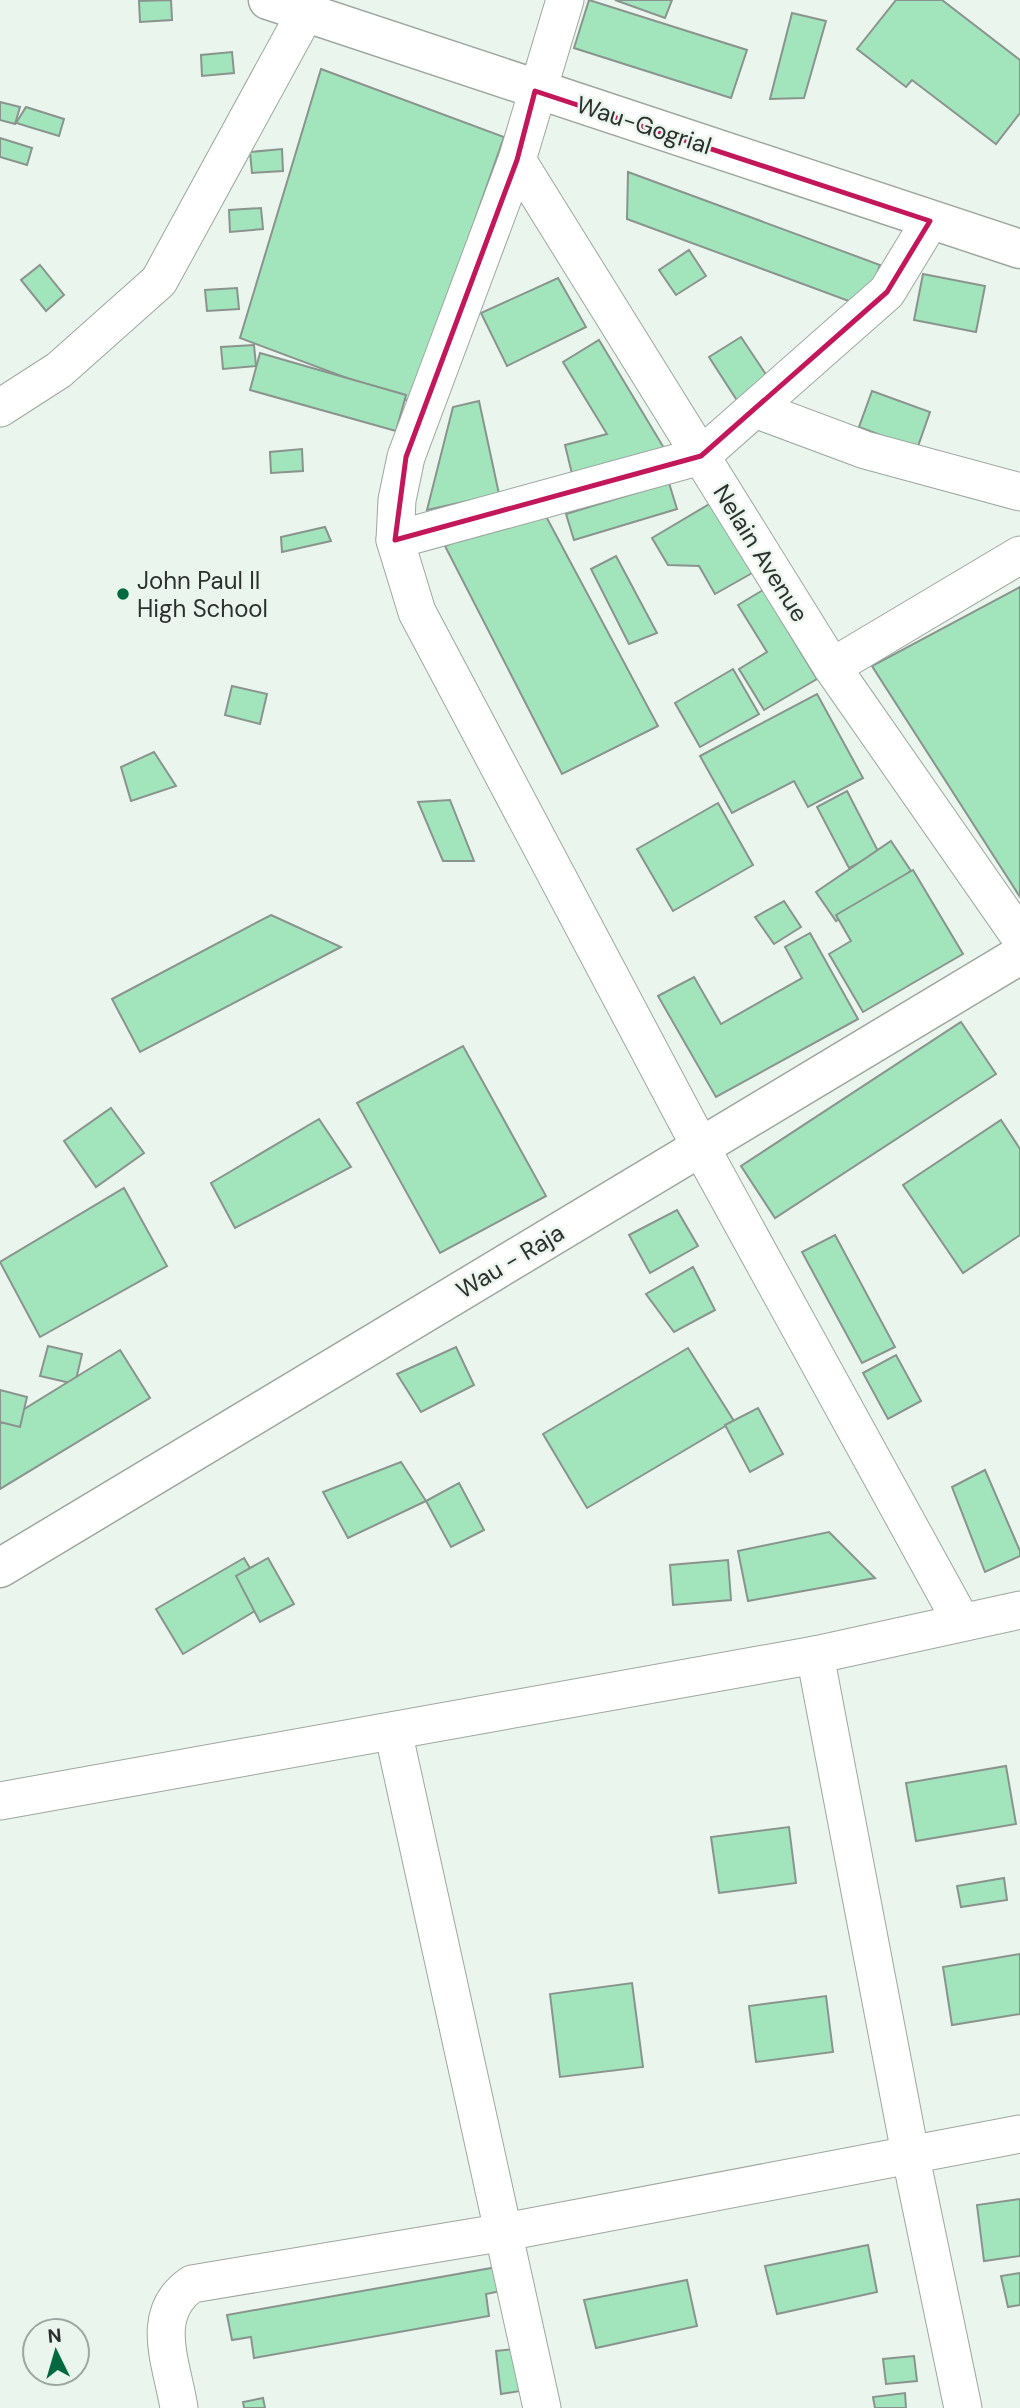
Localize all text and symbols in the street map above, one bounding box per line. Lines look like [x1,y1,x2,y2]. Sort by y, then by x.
street label: Wau-Gogrial [573,89,715,161]
street label: Nelain Avenue [706,479,816,627]
place label: John Paul II High School [137,565,268,624]
marker: John Paul II High School [115,586,131,602]
street label: Wau - Raja [450,1217,570,1305]
north arrow [21,2317,91,2387]
text: N [47,2323,63,2349]

